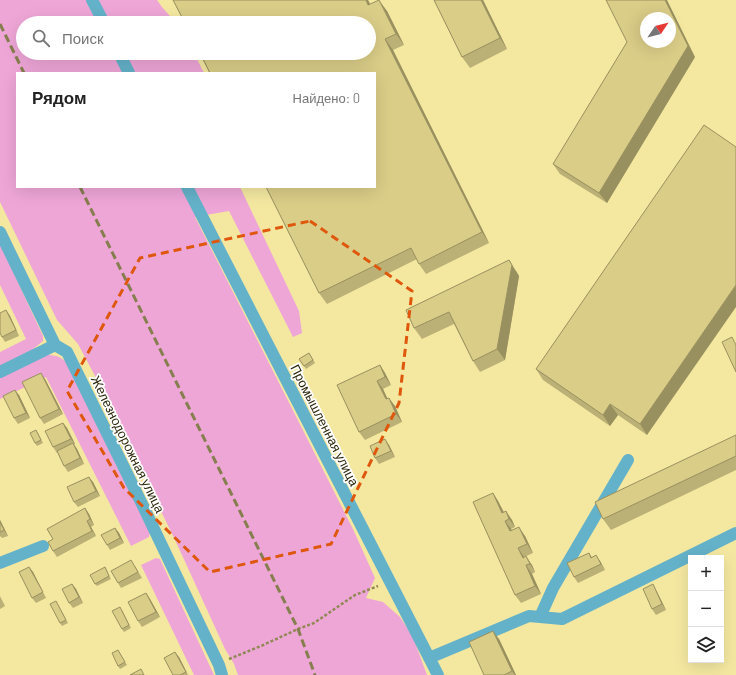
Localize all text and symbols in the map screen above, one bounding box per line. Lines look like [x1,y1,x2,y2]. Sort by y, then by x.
north arrow [640,12,676,48]
search box [16,16,376,60]
icon: search [30,27,52,49]
text: Поиск [62,29,104,47]
text: Рядом [32,87,87,107]
text: Найдено: 0 [293,90,360,106]
street label: Промышленная улица [287,362,363,489]
street label: Железнодорожная улица [88,373,169,516]
map controls [688,555,724,663]
button: + [688,555,724,591]
button: − [688,591,724,627]
button: layers [688,627,724,663]

